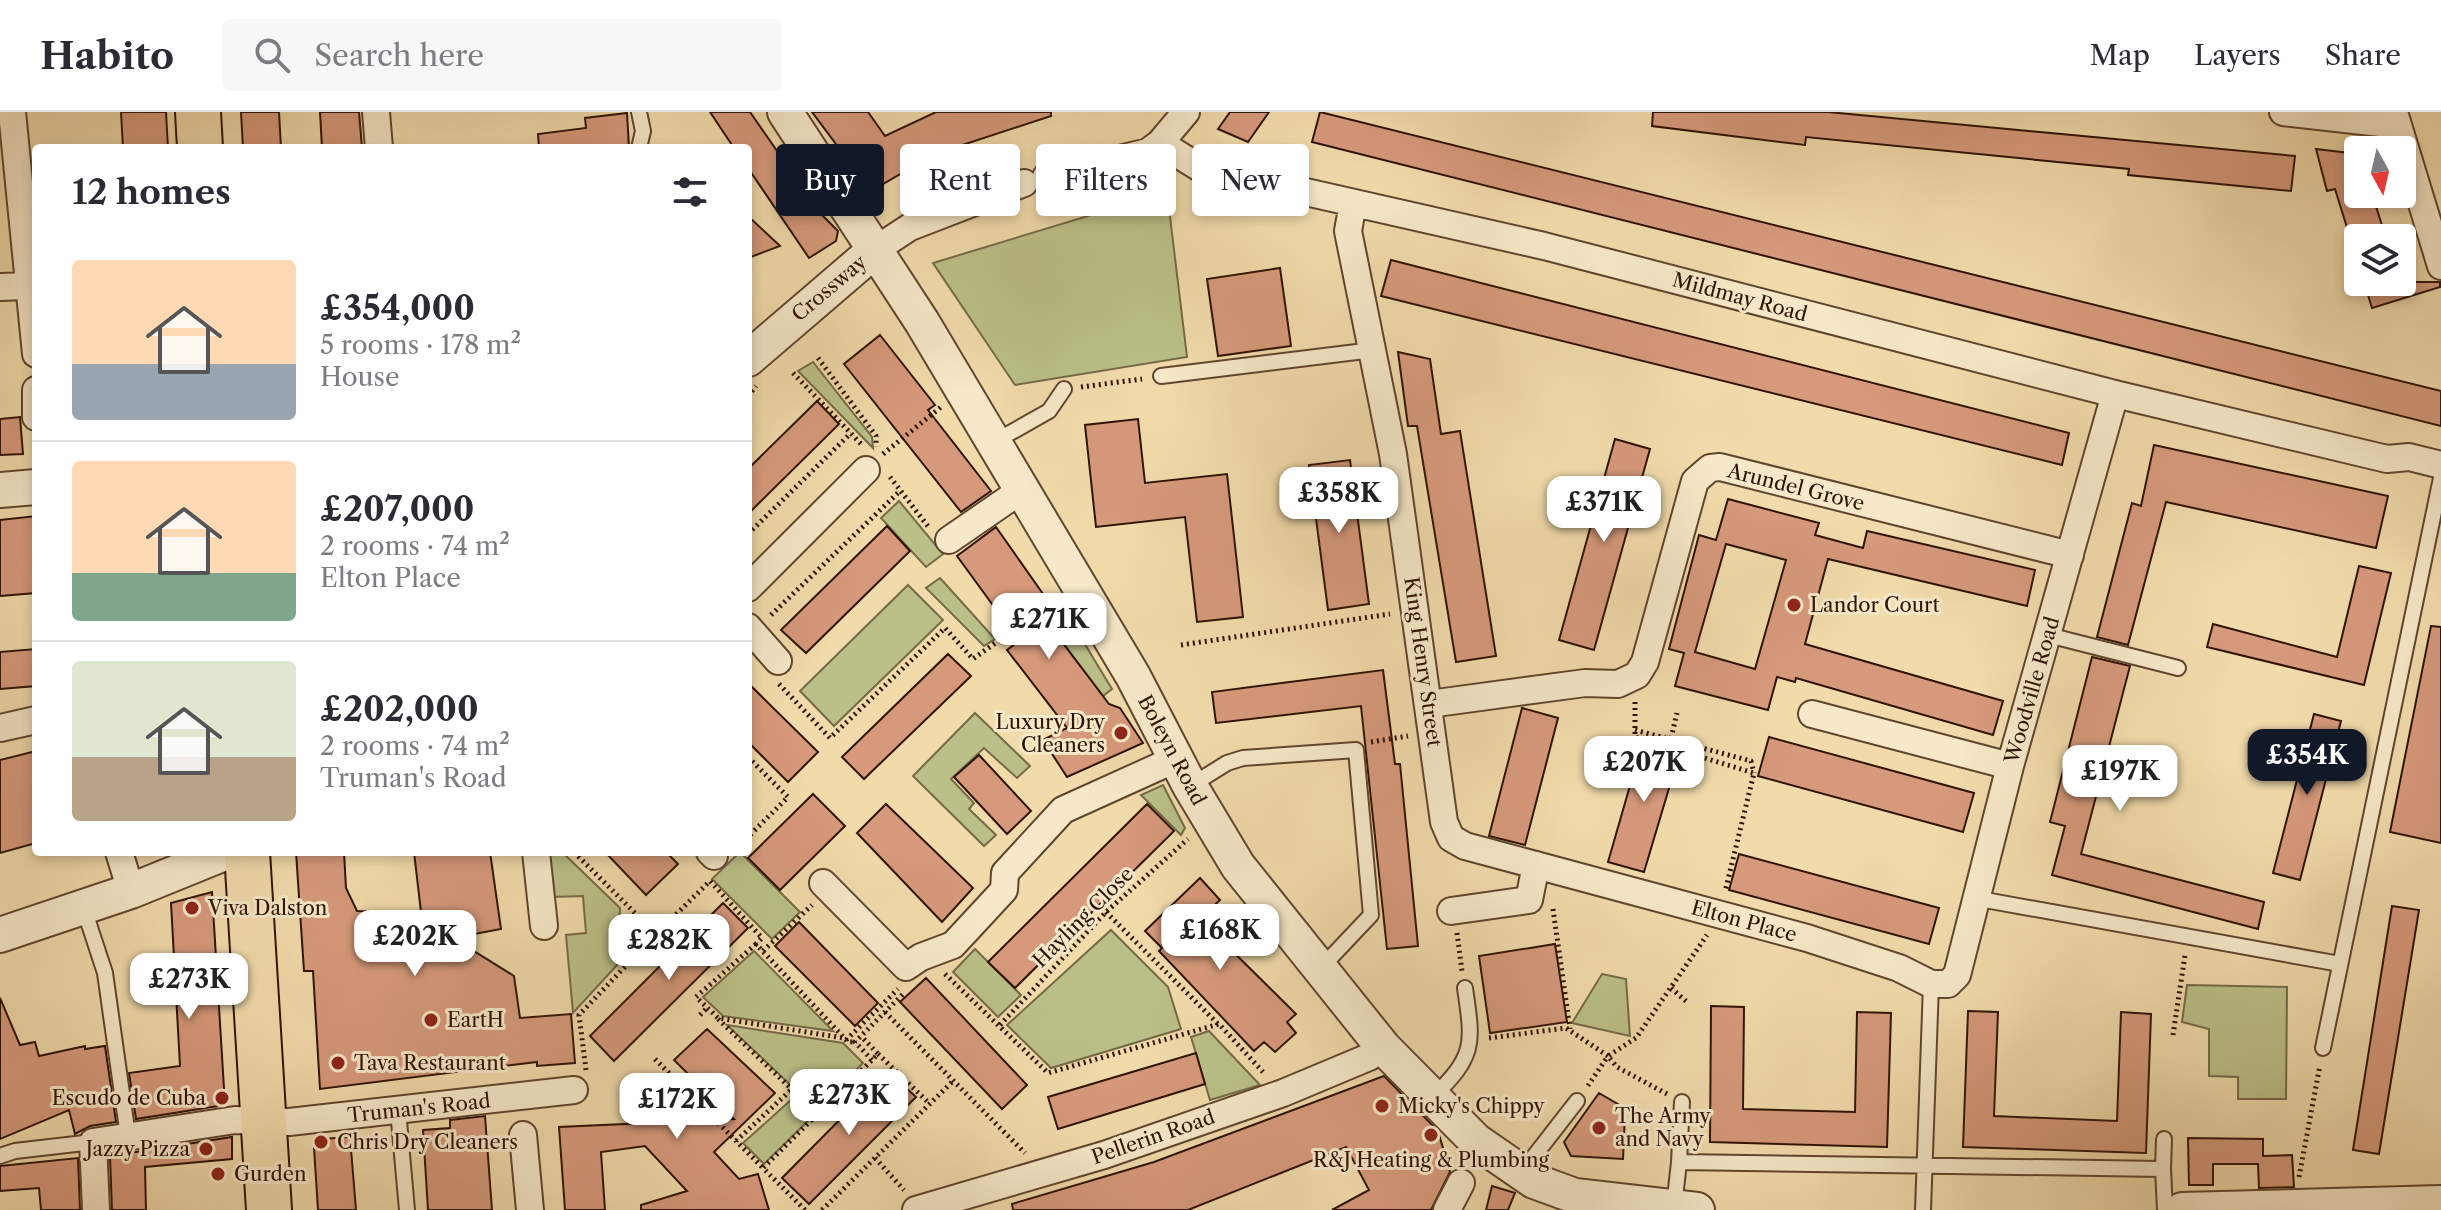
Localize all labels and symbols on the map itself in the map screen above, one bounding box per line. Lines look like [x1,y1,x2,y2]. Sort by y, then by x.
north arrow [2344,136,2416,208]
street label: Crossway [787,249,872,326]
street label: Mildmay Road [1670,268,1810,326]
street label: Arundel Grove [1724,458,1867,516]
pin: £358K [1283,467,1395,535]
pin: £371K [1548,476,1660,544]
street label: King Henry Street [1399,575,1447,749]
pin: £271K [993,593,1105,661]
place label: Landor Court [1810,593,1939,617]
marker: Landor Court [1785,596,1803,614]
street label: Woodville Road [1999,614,2064,767]
street label: Boleyn Road [1133,691,1211,809]
place label: Luxury Dry Cleaners [996,710,1106,757]
marker: Luxury Dry Cleaners [1112,724,1130,742]
pin: £354K [2251,729,2363,797]
pin: £207K [1588,736,1700,804]
pin: £197K [2064,745,2176,813]
street label: Hayling Close [1028,862,1138,972]
street label: Elton Place [1689,895,1799,947]
place label: Viva Dalston [207,896,328,920]
marker: Viva Dalston [183,899,201,917]
pin: £168K [1164,904,1276,972]
pin: £202K [359,910,471,978]
pin: £282K [613,914,725,982]
pin: £273K [133,953,245,1021]
place label: EartH [447,1008,504,1032]
marker: EartH [422,1011,440,1029]
place label: Tava Restaurant [354,1051,506,1075]
marker: Tava Restaurant [329,1054,347,1072]
pin: £273K [793,1069,905,1137]
pin: £172K [621,1073,733,1141]
place label: Escudo de Cuba [52,1086,206,1110]
marker: Escudo de Cuba [213,1089,231,1107]
street label: Truman's Road [346,1089,492,1127]
place label: Micky's Chippy [1398,1094,1546,1118]
marker: Micky's Chippy [1373,1097,1391,1115]
place label: The Army and Navy [1615,1104,1712,1151]
street label: Pellerin Road [1088,1105,1218,1169]
marker: The Army and Navy [1590,1119,1608,1137]
marker: R&J Heating & Plumbing [1422,1126,1440,1144]
place label: Chris Dry Cleaners [337,1130,518,1154]
marker: Chris Dry Cleaners [312,1133,330,1151]
place label: Jazzy Pizza [83,1137,190,1161]
marker: Jazzy Pizza [197,1140,215,1158]
place label: R&J Heating & Plumbing [1313,1148,1549,1172]
place label: Gurden [234,1162,307,1186]
marker: Gurden [209,1165,227,1183]

